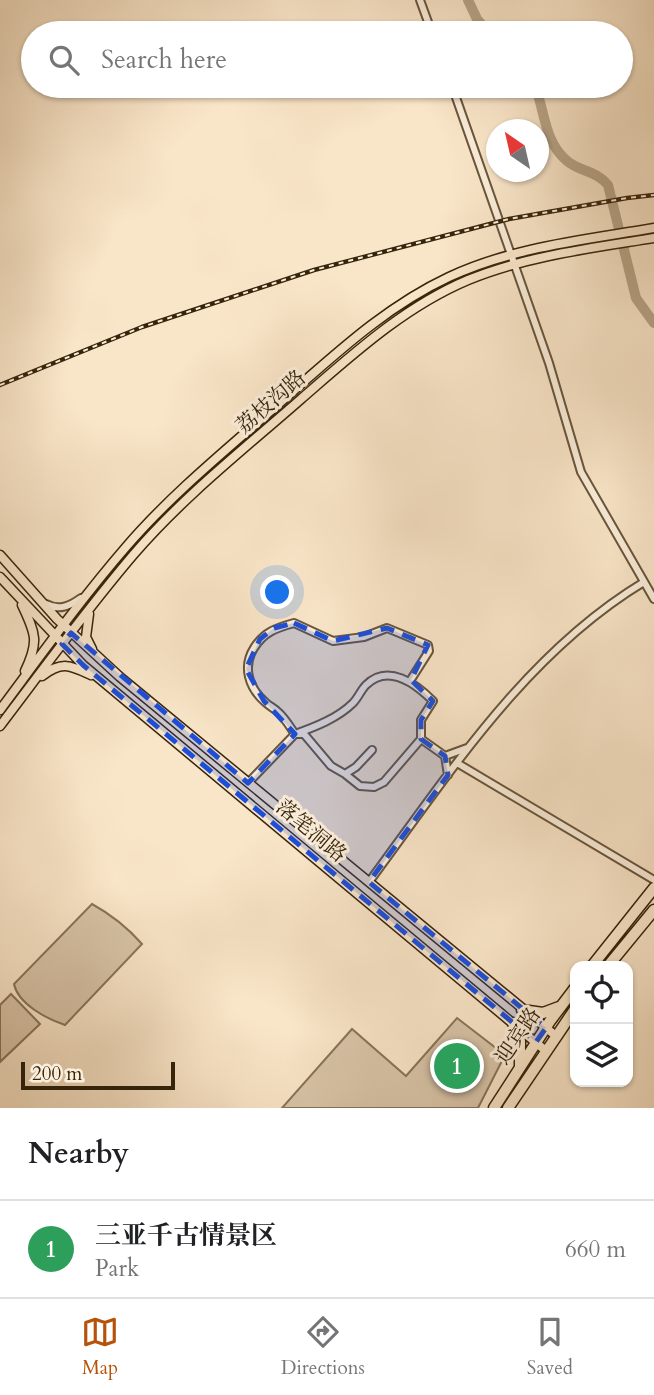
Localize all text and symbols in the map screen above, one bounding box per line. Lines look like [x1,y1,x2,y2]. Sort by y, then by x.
search box [21,21,633,98]
icon: search [45,41,83,79]
text: Search here [101,42,227,77]
north arrow [486,119,549,182]
street label: 荔枝沟路 [230,364,312,440]
your location [260,575,294,609]
street label: 落笔洞路 [270,793,352,869]
map controls [570,961,633,1087]
button: locate [570,961,633,1024]
street label: 迎宾路 [488,1002,548,1070]
button: layers [570,1024,633,1087]
pin: 1 [434,1040,480,1092]
scale bar [21,1059,175,1091]
text: 200 m [32,1061,82,1087]
text: Nearby [28,1133,129,1174]
text: 三亚千古情景区 [95,1218,277,1253]
text: 1 [45,1234,57,1265]
text: 660 m [565,1234,626,1265]
text: Park [95,1253,139,1284]
tab: Map [81,1313,119,1381]
tab: Directions [281,1313,365,1381]
tab: Saved [527,1313,573,1381]

